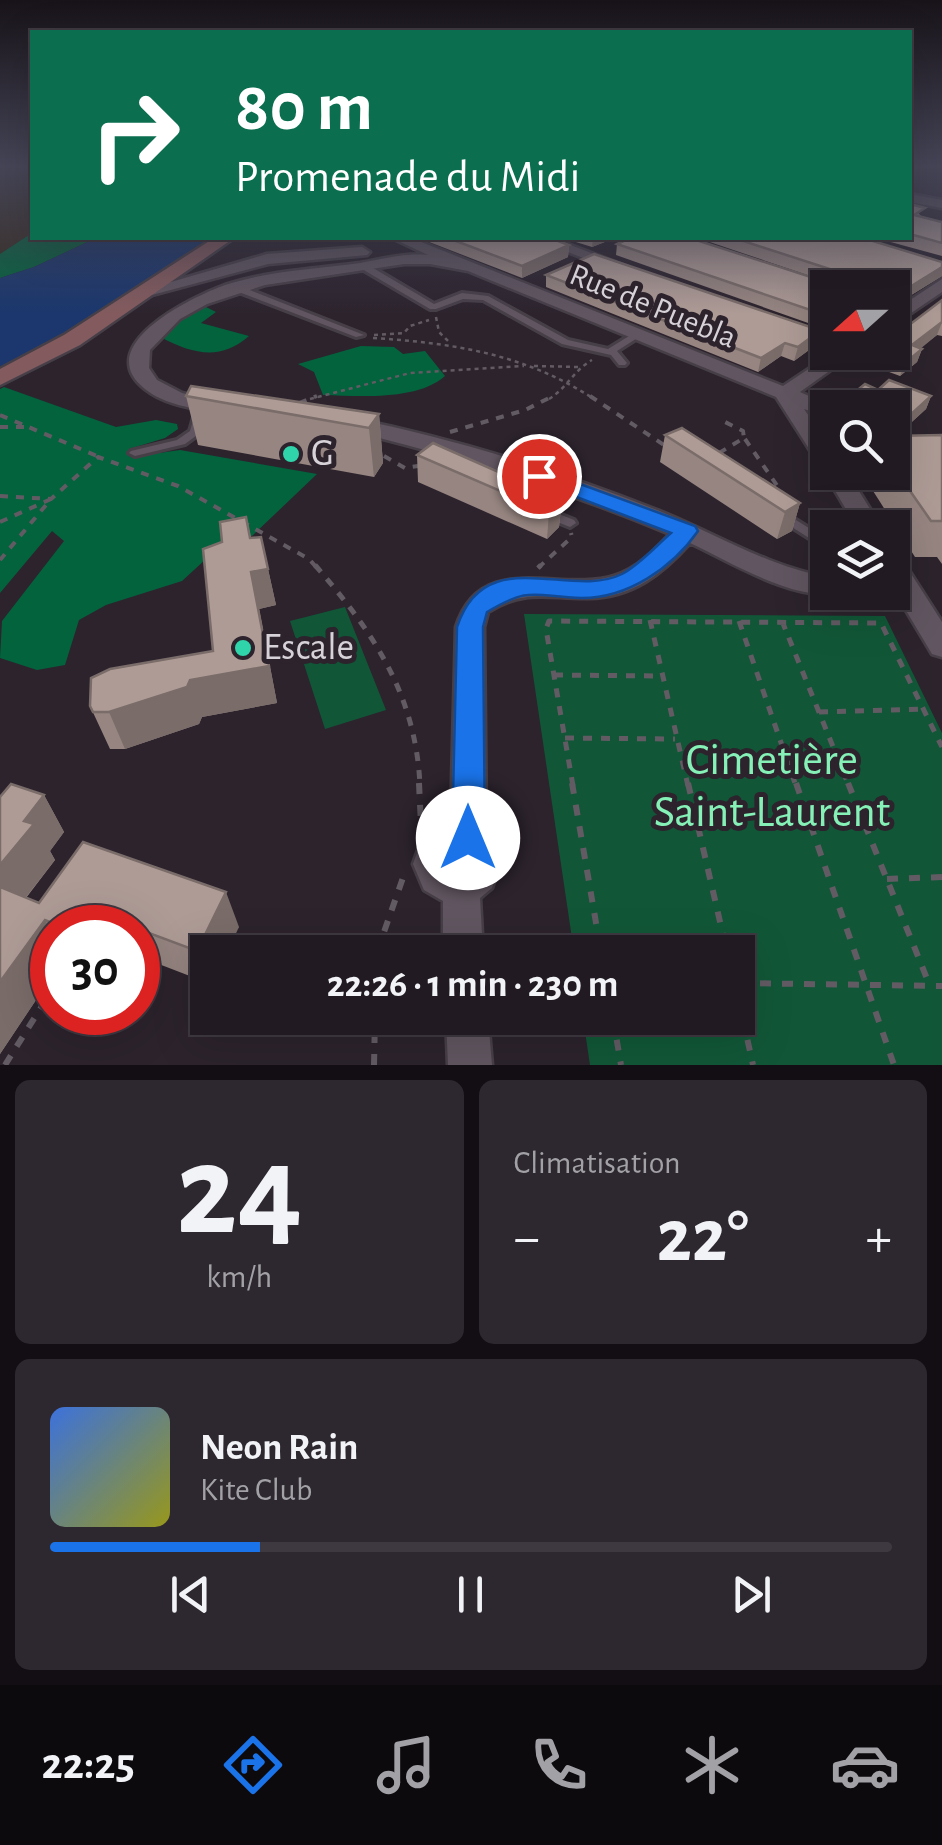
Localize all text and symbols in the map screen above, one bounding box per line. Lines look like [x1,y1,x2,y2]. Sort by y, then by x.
icon: right [70,70,200,200]
text: 80 m [235,73,373,143]
text: Promenade du Midi [235,155,580,200]
street label: Rue de Puebla [565,258,741,354]
north arrow [810,270,910,370]
map controls [810,270,910,610]
button: search [810,390,910,490]
pin [497,434,582,519]
place label: G [311,435,334,473]
marker: G [280,443,302,465]
icon: arrive [512,449,567,504]
button: layers [810,510,910,610]
place label: Escale [263,629,354,667]
marker: Escale [232,637,254,659]
park label: Cimetière Saint-Laurent [654,738,890,835]
position arrow [416,786,520,890]
speed limit sign: 30 [30,905,160,1035]
text: 22:26 · 1 min · 230 m [327,966,618,1004]
text: 24 [176,1128,303,1258]
text: Climatisation [514,1147,681,1179]
text: 22° [656,1200,749,1275]
text: − [514,1211,540,1266]
text: + [866,1211,892,1266]
text: km/h [206,1261,272,1293]
text: Neon Rain [200,1429,358,1467]
text: Kite Club [200,1474,312,1506]
icon: previous [163,1567,218,1622]
icon: pause [443,1567,498,1622]
icon: next [724,1567,779,1622]
icon: directions [218,1730,288,1800]
icon: music [371,1730,441,1800]
icon: phone [524,1730,594,1800]
icon: climate [677,1730,747,1800]
icon: car [830,1730,900,1800]
text: 22:25 [42,1742,135,1787]

